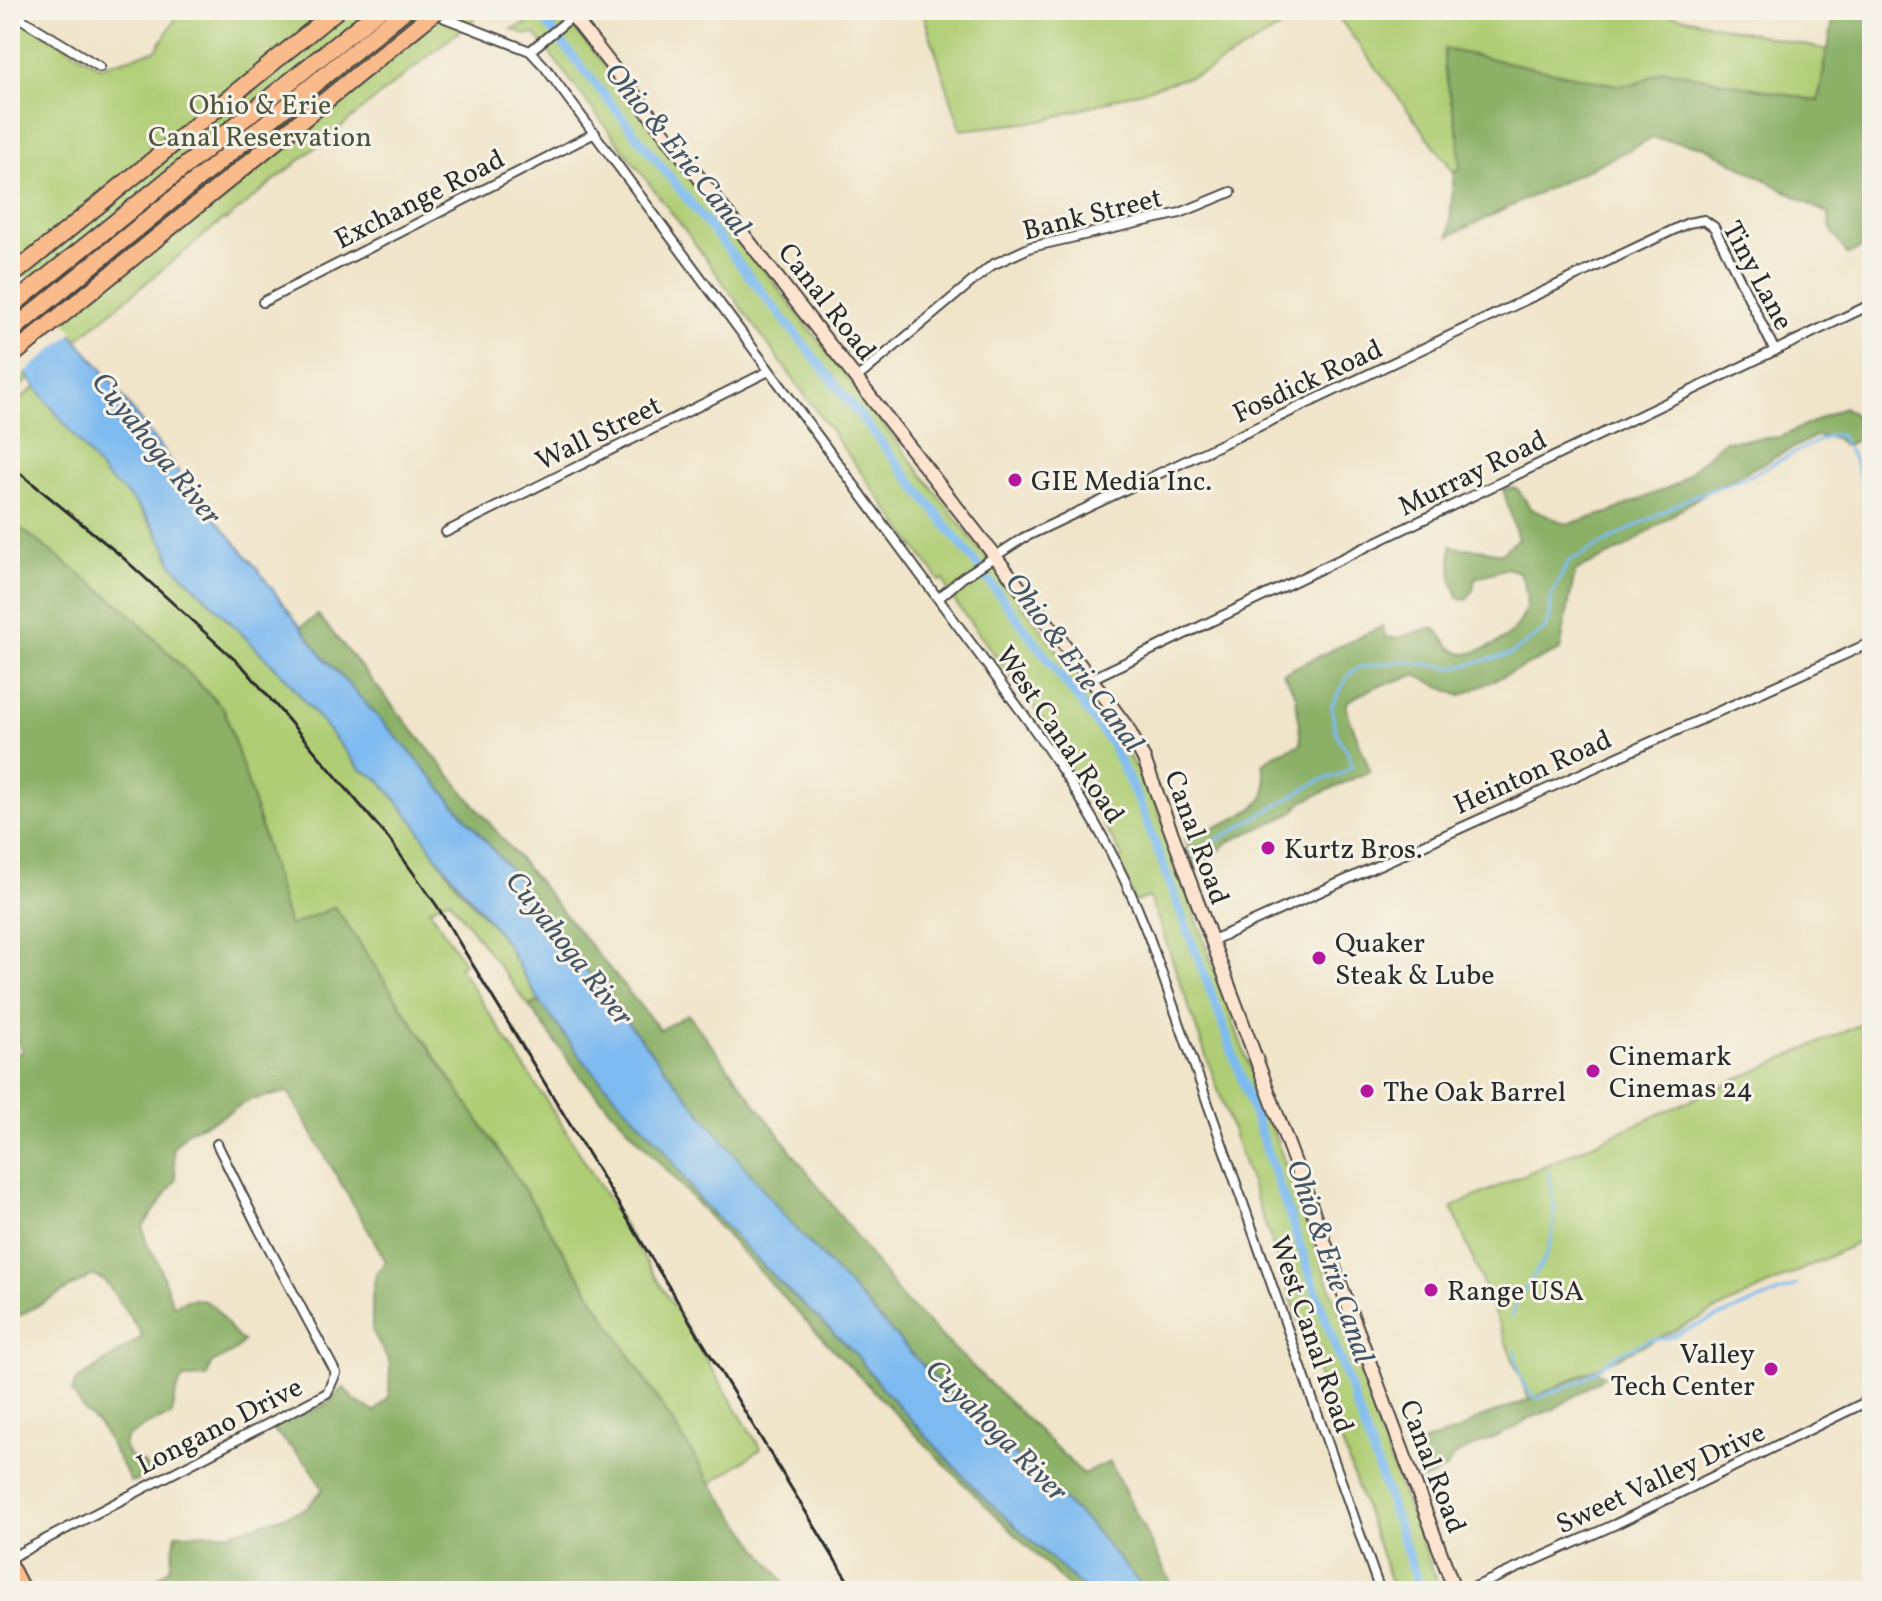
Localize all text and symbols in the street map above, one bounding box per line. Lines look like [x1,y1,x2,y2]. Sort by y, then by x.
water label: Ohio & Erie Canal [593,54,760,247]
park label: Ohio & Erie Canal Reservation [148,87,372,158]
street label: Exchange Road [328,141,512,260]
street label: Bank Street [1019,179,1166,252]
street label: Tiny Lane [1712,215,1802,338]
street label: Canal Road [768,235,885,370]
street label: Fosdick Road [1227,331,1389,434]
water label: Cuyahoga River [80,363,231,536]
street label: Wall Street [530,387,669,482]
street label: Murray Road [1392,421,1554,527]
place label: GIE Media Inc. [1031,463,1212,502]
marker: GIE Media Inc. [1006,471,1024,489]
water label: Ohio & Erie Canal [994,565,1153,762]
street label: West Canal Road [985,639,1133,832]
street label: Heinton Road [1448,721,1618,826]
street label: Canal Road [1153,765,1238,910]
place label: Kurtz Bros. [1284,831,1423,870]
marker: Kurtz Bros. [1259,839,1277,857]
water label: Cuyahoga River [494,863,643,1036]
place label: Quaker Steak & Lube [1335,925,1495,996]
marker: Quaker Steak & Lube [1310,949,1328,967]
place label: Cinemark Cinemas 24 [1609,1038,1753,1109]
marker: Cinemark Cinemas 24 [1584,1062,1602,1080]
place label: The Oak Barrel [1383,1074,1566,1113]
marker: The Oak Barrel [1358,1082,1376,1100]
water label: Ohio & Erie Canal [1275,1154,1384,1370]
street label: West Canal Road [1259,1231,1363,1439]
place label: Range USA [1447,1273,1584,1312]
marker: Range USA [1422,1281,1440,1299]
place label: Valley Tech Center [1610,1336,1755,1407]
water label: Cuyahoga River [915,1350,1077,1513]
marker: Valley Tech Center [1762,1360,1780,1378]
street label: Longano Drive [131,1369,310,1486]
street label: Canal Road [1388,1395,1475,1539]
street label: Sweet Valley Drive [1550,1414,1772,1545]

